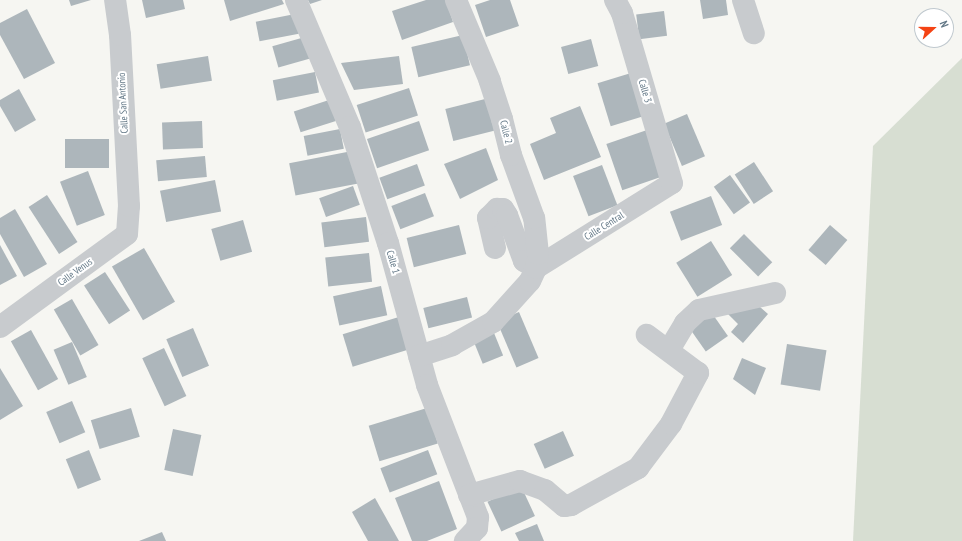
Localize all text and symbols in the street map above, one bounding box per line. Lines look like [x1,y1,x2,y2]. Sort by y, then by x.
north arrow [914,8,954,48]
text: N [937,19,952,29]
street label: Calle San Antonio [115,72,131,134]
street label: Calle 3 [636,78,654,104]
street label: Calle 2 [497,119,515,145]
street label: Calle Central [582,209,626,243]
street label: Calle 1 [384,249,402,275]
street label: Calle Venus [55,255,95,289]

